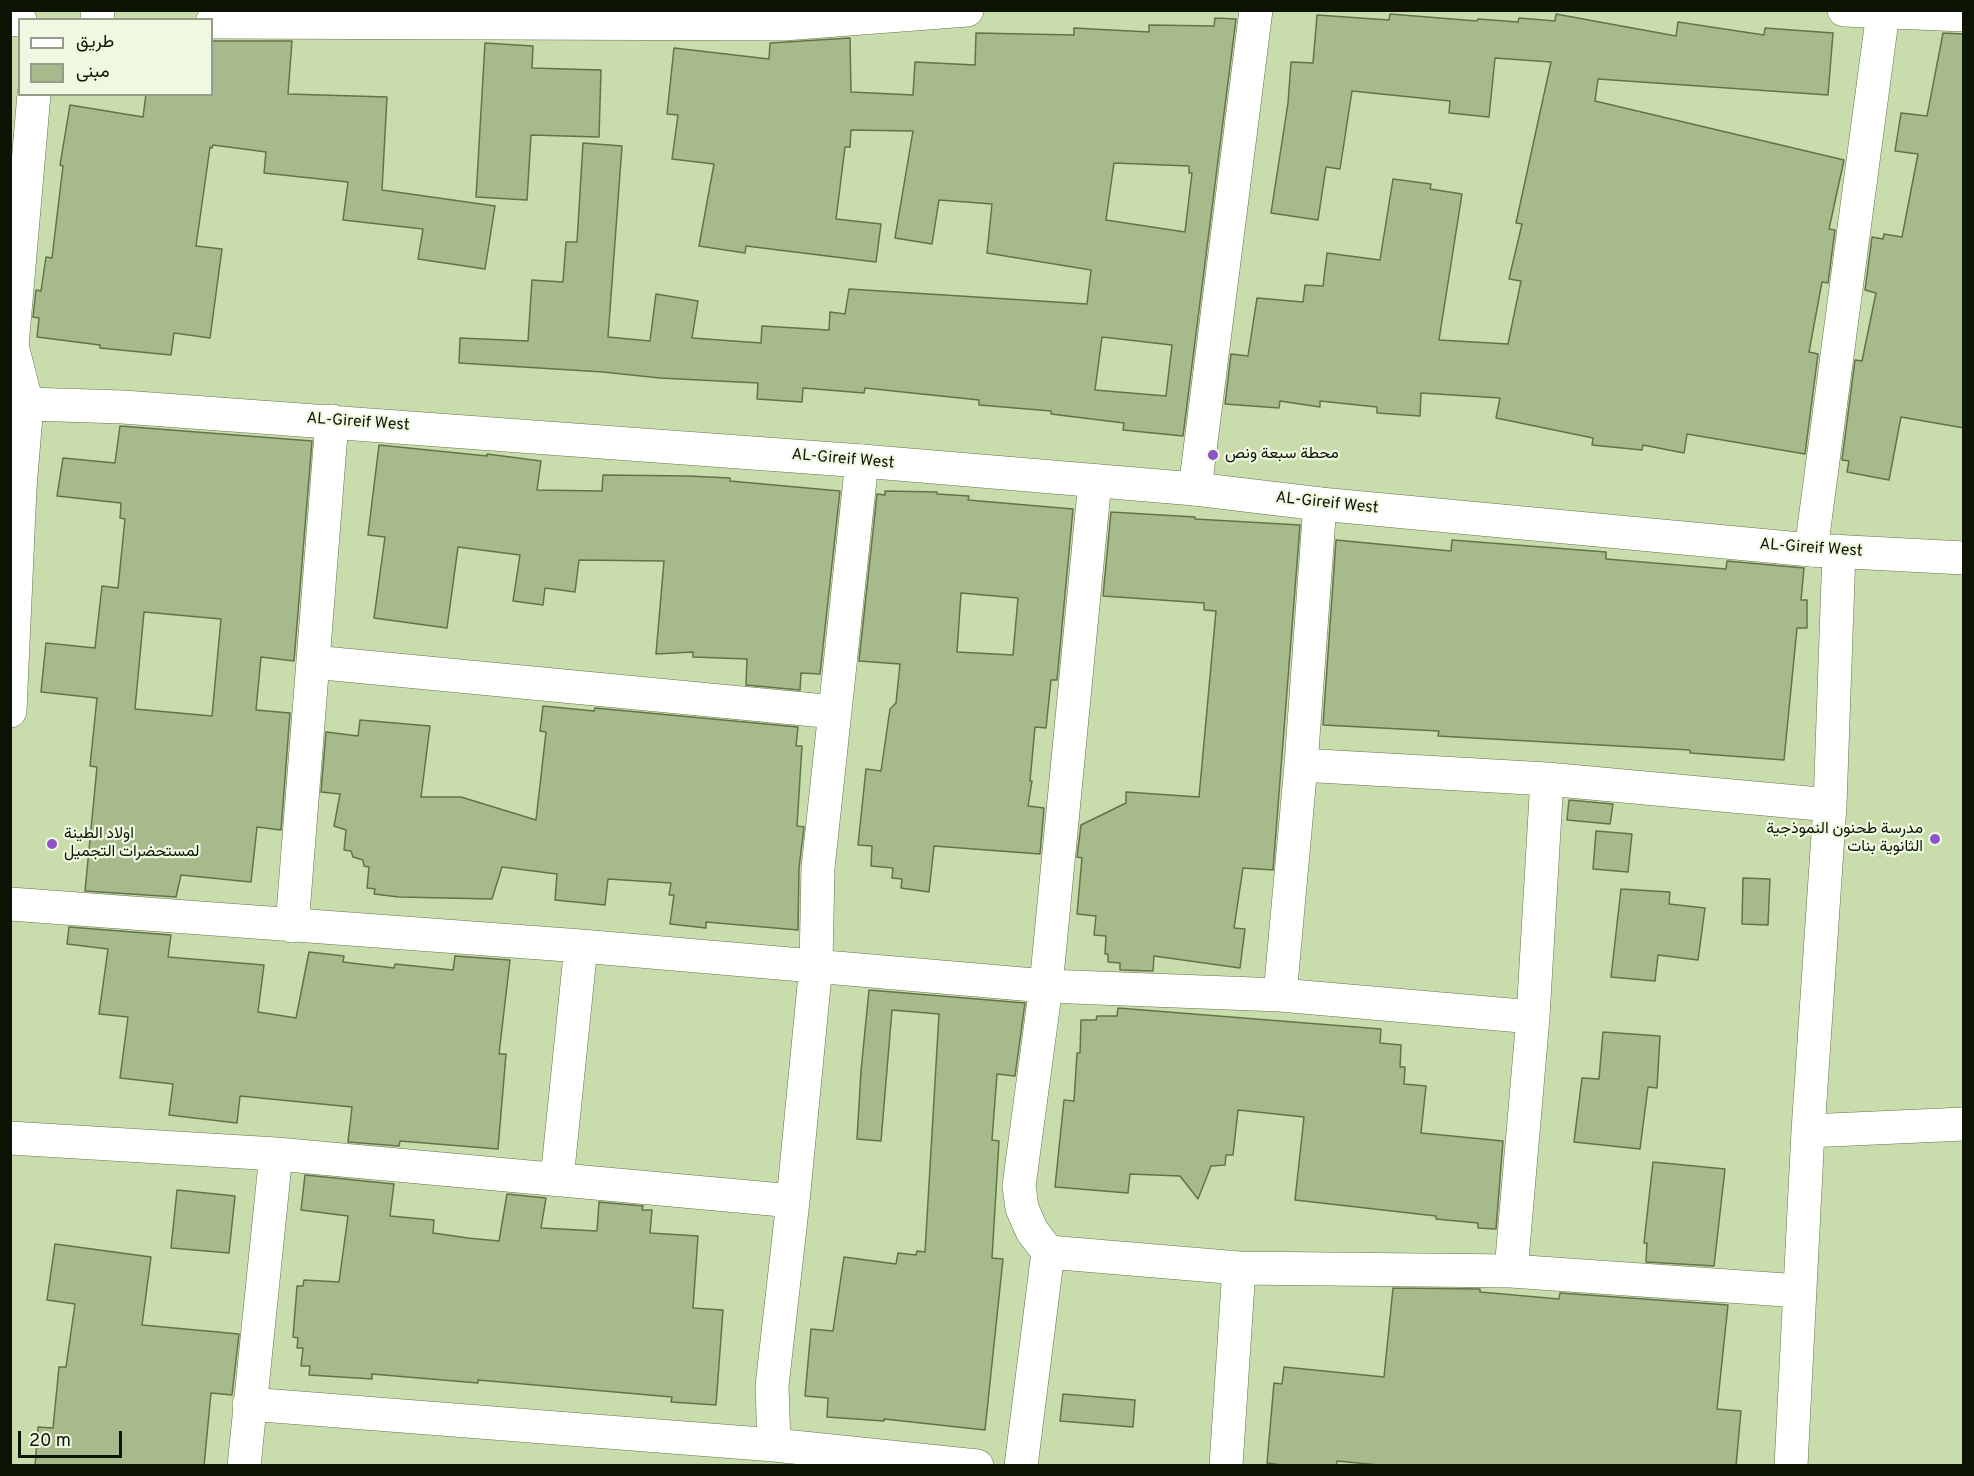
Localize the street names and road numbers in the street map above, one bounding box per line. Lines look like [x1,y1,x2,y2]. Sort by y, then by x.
street label: AL-Gireif West [306,410,410,436]
street label: AL-Gireif West [791,446,895,474]
street label: AL-Gireif West [1275,489,1379,519]
street label: AL-Gireif West [1759,536,1863,562]

